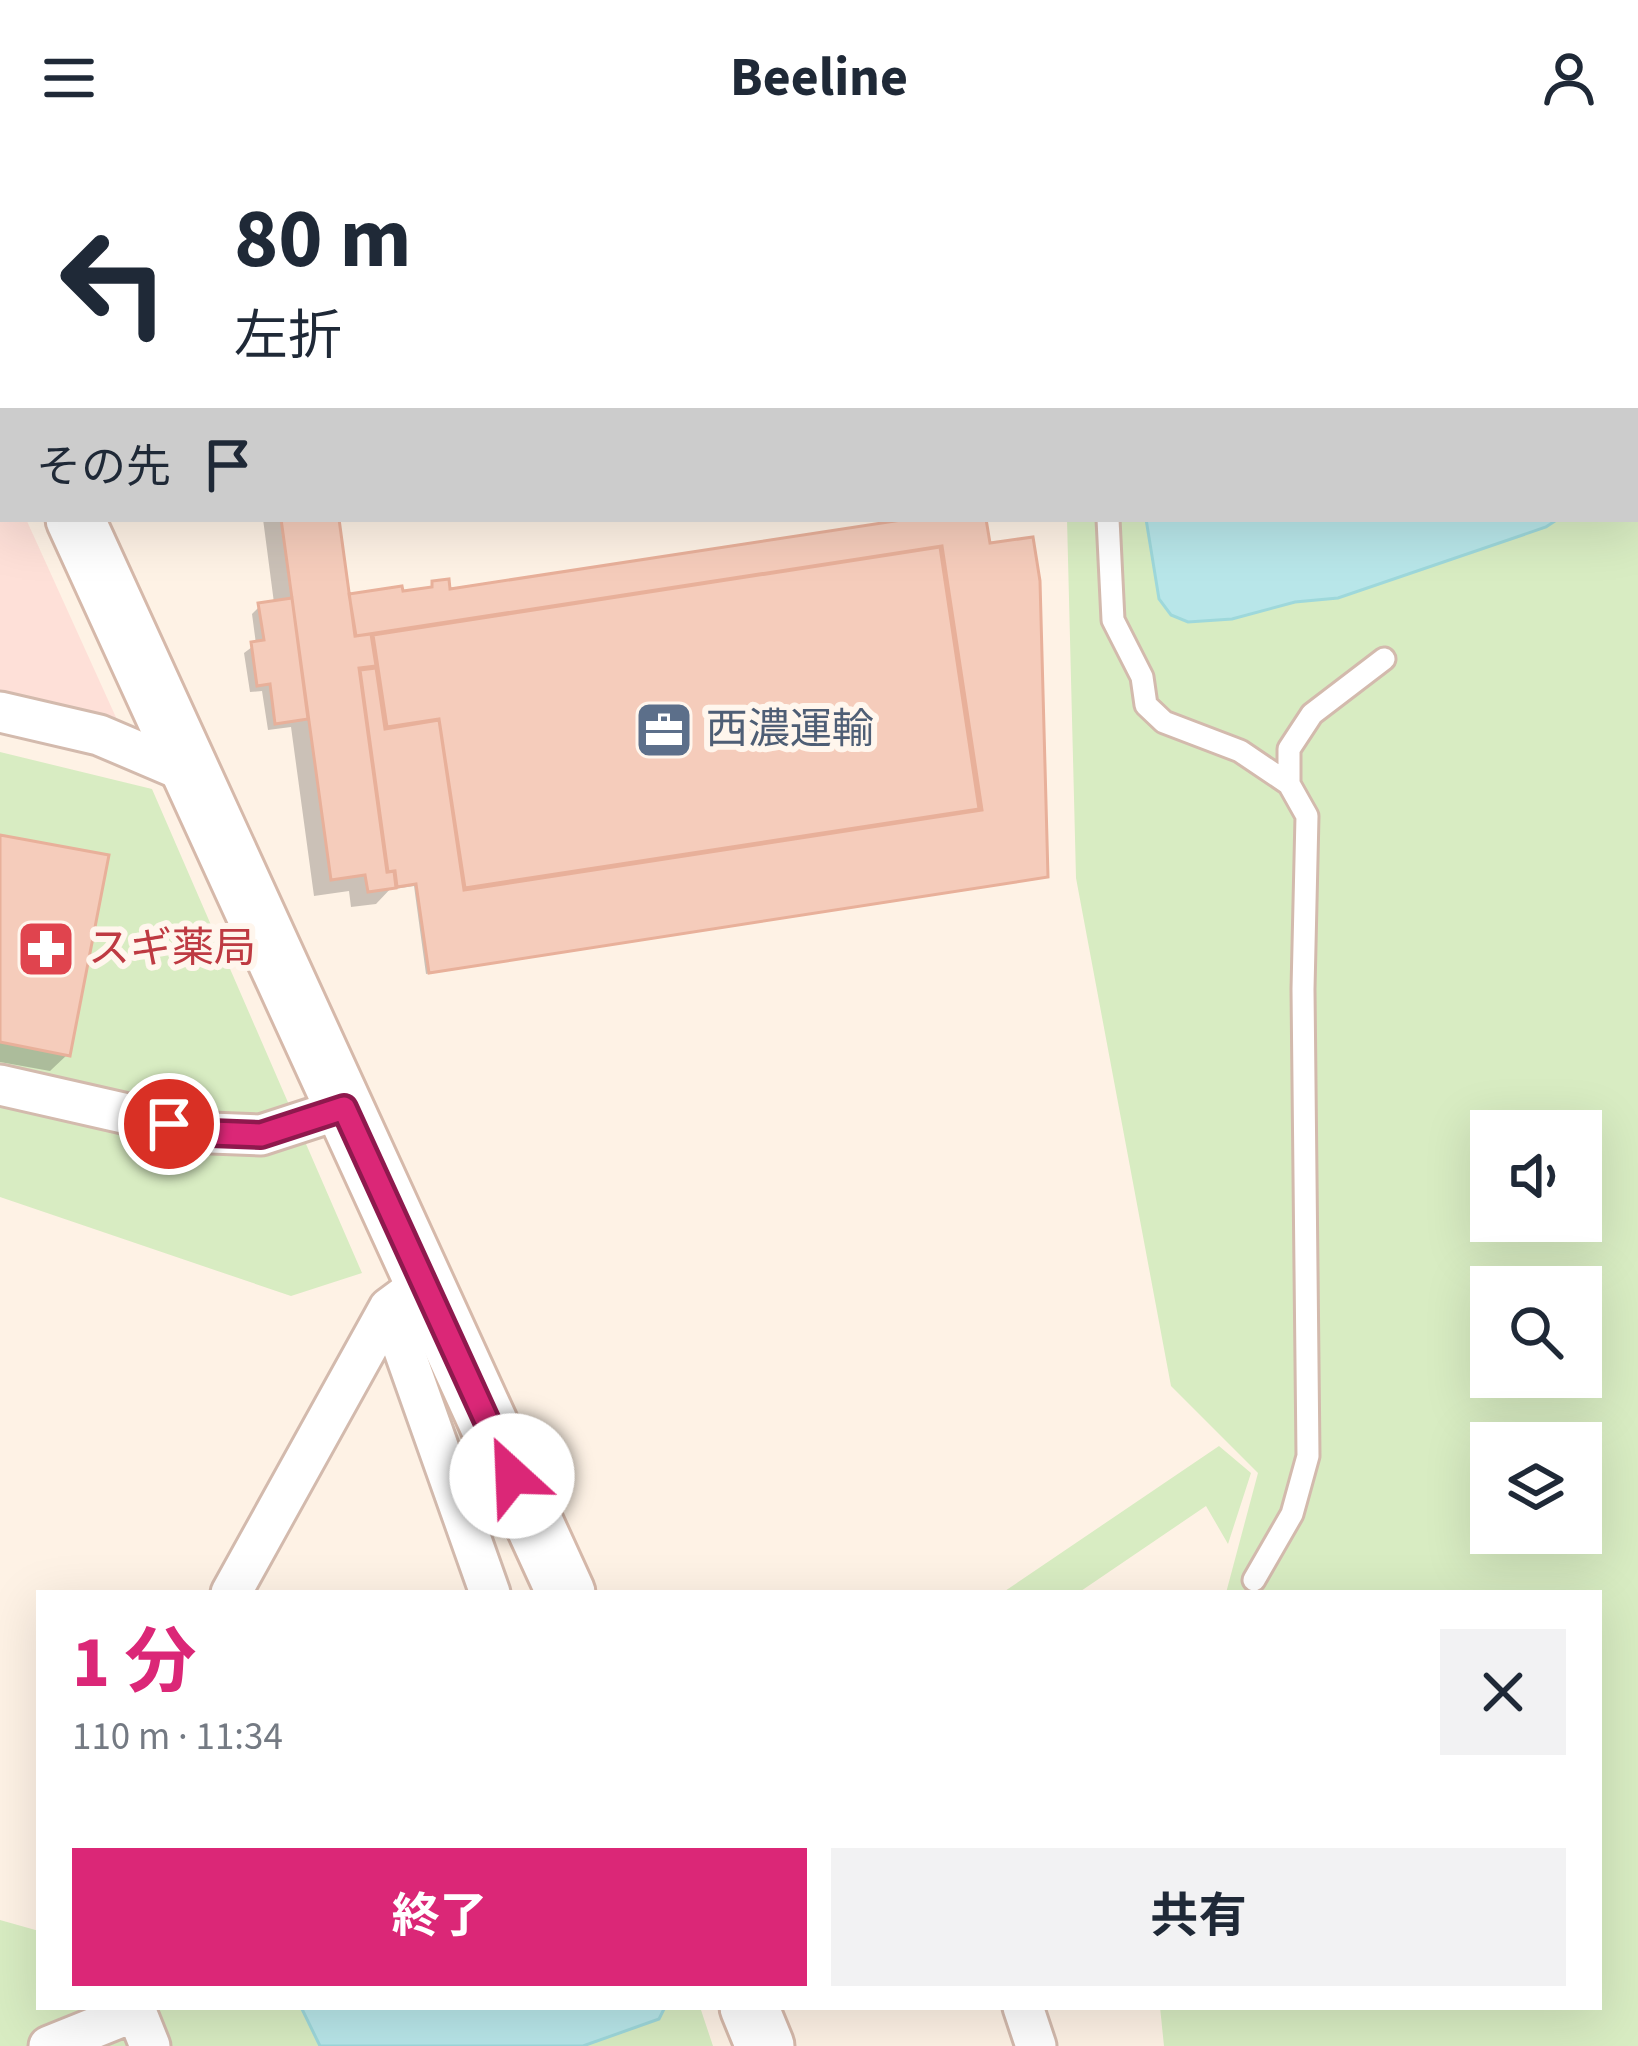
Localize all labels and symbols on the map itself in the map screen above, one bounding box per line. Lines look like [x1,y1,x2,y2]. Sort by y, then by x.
office icon: 西濃運輸 [633,699,695,761]
place label: 西濃運輸 [706,700,874,760]
pharmacy icon: スギ薬局 [15,918,77,980]
place label: スギ薬局 [88,919,256,979]
pin [118,1073,220,1175]
position arrow [449,1413,575,1539]

